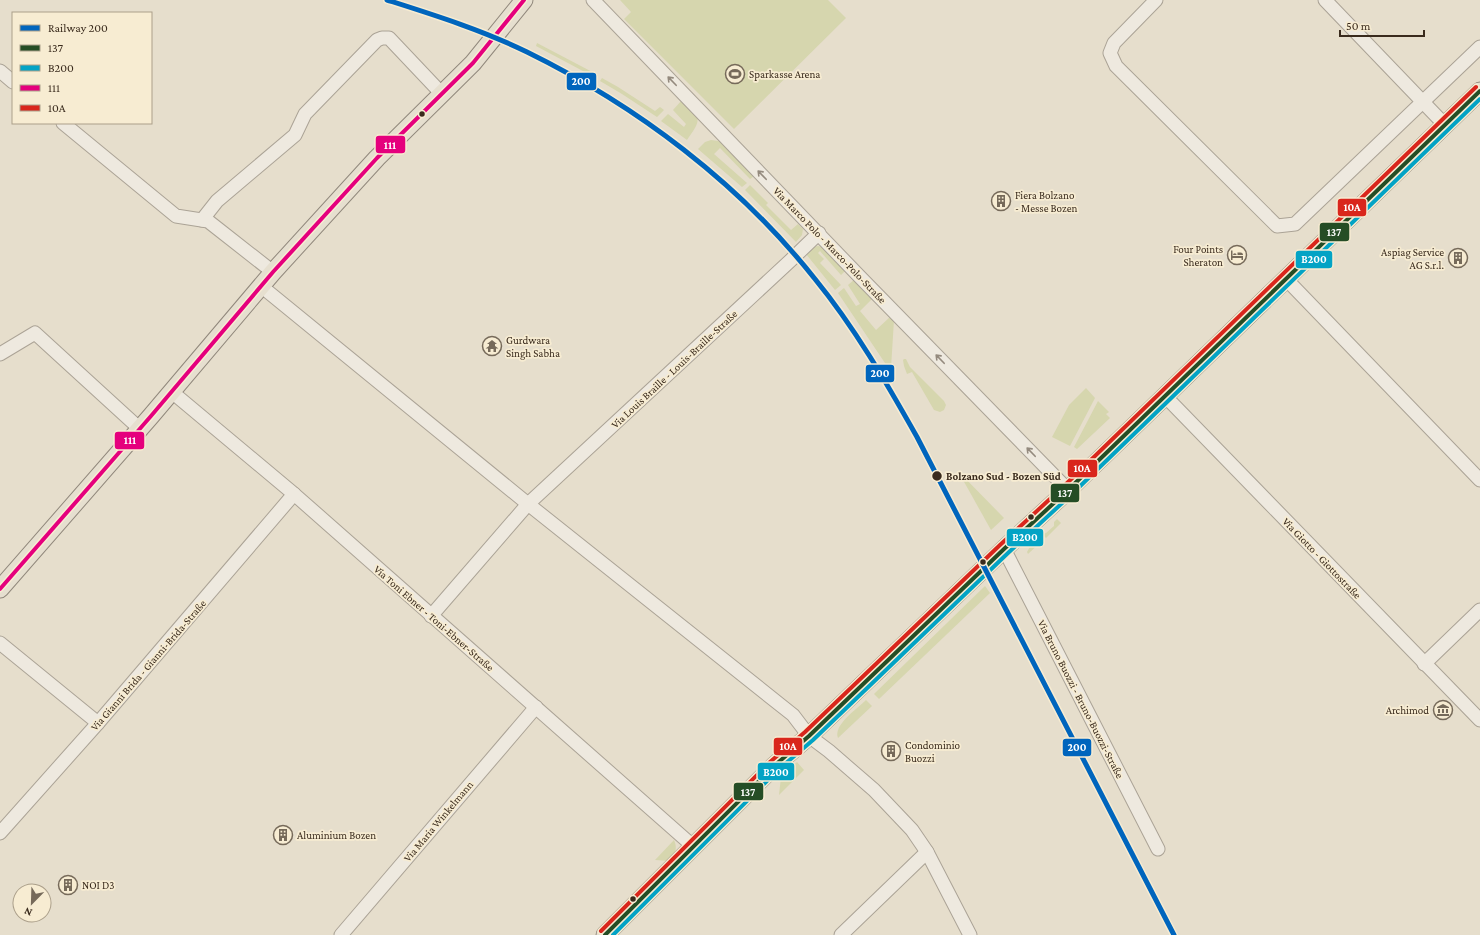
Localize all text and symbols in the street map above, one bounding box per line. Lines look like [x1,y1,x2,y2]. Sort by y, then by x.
legend [12,12,152,124]
scale bar [1340,12,1424,38]
text: 50 m [1346,19,1371,33]
text: Railway 200 [48,21,108,35]
text: 137 [48,41,64,55]
text: B200 [48,61,74,75]
sports icon: Sparkasse Arena [724,63,746,85]
place label: Sparkasse Arena [749,68,820,81]
line badge: 200 [566,72,597,91]
text: 200 [572,75,591,87]
one-way arrow [667,76,677,86]
text: 111 [48,81,60,95]
text: 10A [48,101,66,115]
unlabelled marker [417,109,427,119]
line badge: 111 [375,135,406,154]
text: 111 [384,139,396,151]
one-way arrow [758,170,767,180]
street label: Via Marco Polo - Marco-Polo-Straße [771,184,889,306]
place label: Fiera Bolzano - Messe Bozen [1015,189,1078,214]
building icon: Fiera Bolzano - Messe Bozen [990,190,1012,212]
line badge: 10A [1337,198,1367,217]
text: 10A [1343,201,1361,213]
line badge: 137 [1319,222,1350,242]
text: 137 [1327,226,1341,238]
place label: Four Points Sheraton [1173,243,1223,268]
hotel icon: Four Points Sheraton [1226,244,1248,266]
place label: Aspiag Service AG S.r.l. [1381,246,1444,271]
building icon: Aspiag Service AG S.r.l. [1447,247,1469,269]
line badge: B200 [1295,250,1333,269]
text: B200 [1301,253,1327,265]
street label: Via Louis Braille - Louis-Braille-Straße [609,307,739,431]
place label: Gurdwara Singh Sabha [506,334,560,360]
temple icon: Gurdwara Singh Sabha [481,335,503,357]
one-way arrow [935,354,945,364]
line badge: 200 [865,364,895,383]
text: 200 [871,367,890,379]
line badge: 111 [114,431,145,450]
text: 111 [124,434,136,446]
one-way arrow [1026,447,1036,457]
line badge: 10A [1067,459,1098,478]
text: 10A [1073,462,1091,474]
marker: Bolzano Sud - Bozen Süd [930,469,944,483]
place label: Bolzano Sud - Bozen Süd [946,470,1061,482]
line badge: 137 [1050,483,1080,503]
text: 137 [1058,487,1072,499]
unlabelled marker [1026,512,1036,522]
street label: Via Giotto - Giottostraße [1280,515,1364,601]
line badge: B200 [1006,528,1044,547]
text: B200 [1012,531,1038,543]
unlabelled marker [978,557,988,567]
street label: Via Toni Ebner - Toni-Ebner-Straße [372,563,497,673]
street label: Via Gianni Brida - Gianni-Brida-Straße [88,597,208,733]
street label: Via Bruno Buozzi - Bruno-Buozzi-Straße [1036,618,1126,780]
museum icon: Archimod [1432,699,1454,721]
place label: Archimod [1386,704,1429,716]
line badge: 10A [773,737,803,756]
line badge: 200 [1062,738,1092,757]
place label: Condominio Buozzi [905,739,961,764]
text: 10A [779,740,797,752]
building icon: Condominio Buozzi [880,740,902,762]
text: 200 [1068,741,1087,753]
line badge: B200 [757,762,795,781]
text: B200 [763,766,789,778]
street label: Via Maria Winkelmann [401,778,475,864]
line badge: 137 [733,782,764,801]
text: 137 [741,786,755,798]
building icon: Aluminium Bozen [272,824,294,846]
place label: Aluminium Bozen [297,829,376,841]
building icon: NOI D3 [57,874,79,896]
place label: NOI D3 [82,879,114,891]
north arrow [12,883,52,923]
unlabelled marker [628,894,638,904]
text: N [22,905,34,919]

